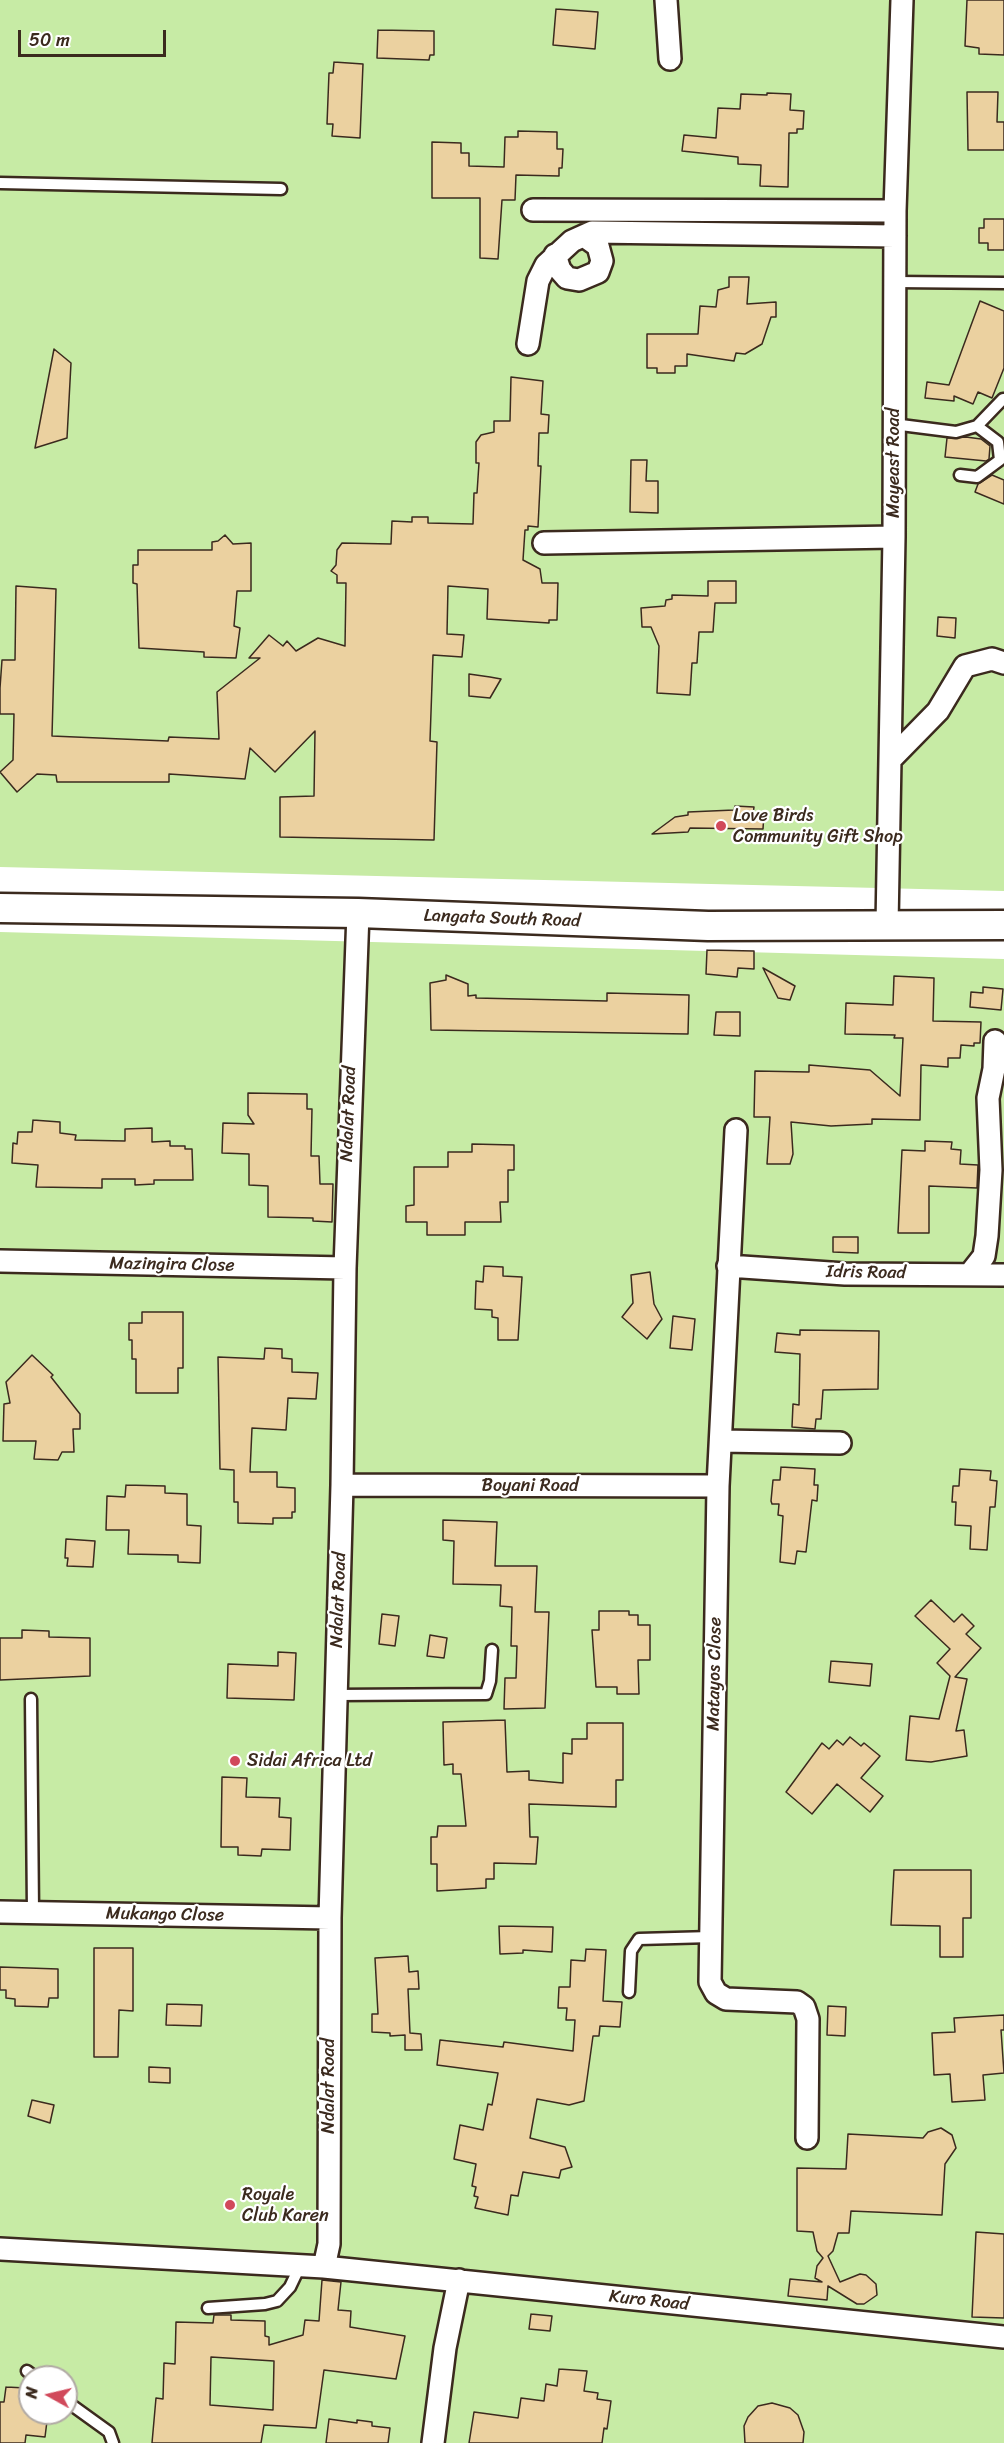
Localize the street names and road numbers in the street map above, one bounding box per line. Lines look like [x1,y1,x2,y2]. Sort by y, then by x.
street label: Mayeast Road [883,408,905,518]
street label: Langata South Road [423,905,581,933]
street label: Ndalat Road [337,1066,361,1162]
street label: Mazingira Close [109,1253,235,1277]
street label: Idris Road [826,1262,906,1284]
street label: Boyani Road [482,1475,578,1497]
street label: Ndalat Road [327,1552,351,1648]
street label: Matayos Close [703,1617,727,1731]
street label: Mukango Close [106,1903,224,1927]
street label: Ndalat Road [318,2038,340,2134]
street label: Kuro Road [608,2286,690,2316]

